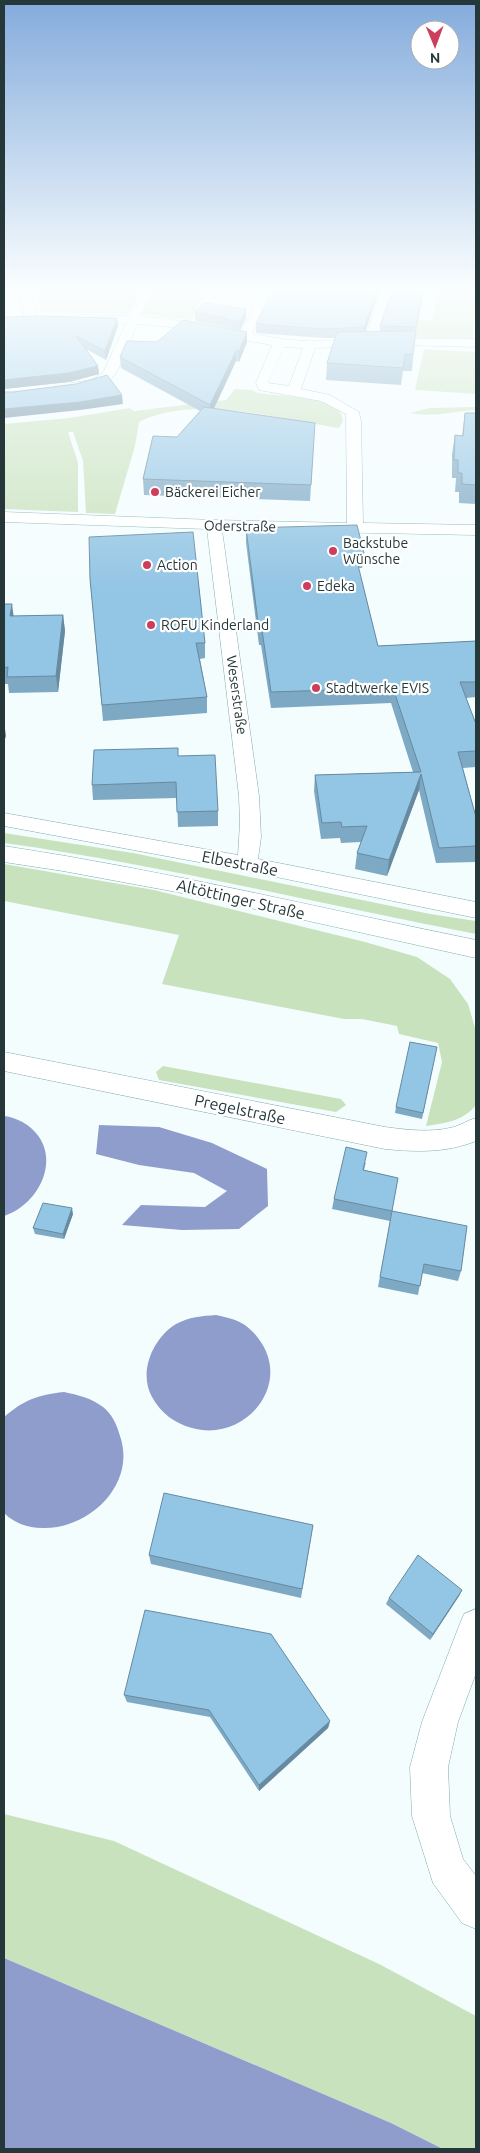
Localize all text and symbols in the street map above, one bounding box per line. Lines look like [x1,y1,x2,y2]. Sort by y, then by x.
north arrow [410,20,460,70]
text: N [430,50,441,66]
place label: Bäckerei Eicher [165,484,261,500]
marker: Bäckerei Eicher [149,486,161,498]
street label: Oderstraße [204,517,276,535]
place label: Backstube Wünsche [343,535,408,567]
marker: Backstube Wünsche [327,545,339,557]
place label: Action [157,557,198,573]
marker: Action [141,559,153,571]
place label: Edeka [317,578,355,594]
marker: Edeka [301,580,313,592]
place label: ROFU Kinderland [161,617,269,633]
marker: ROFU Kinderland [145,619,157,631]
street label: Weserstraße [224,654,250,736]
place label: Stadtwerke EVIS [326,680,429,696]
marker: Stadtwerke EVIS [310,682,322,694]
street label: Elbestraße [200,847,280,879]
street label: Altöttinger Straße [175,875,307,923]
street label: Pregelstraße [193,1091,287,1127]

